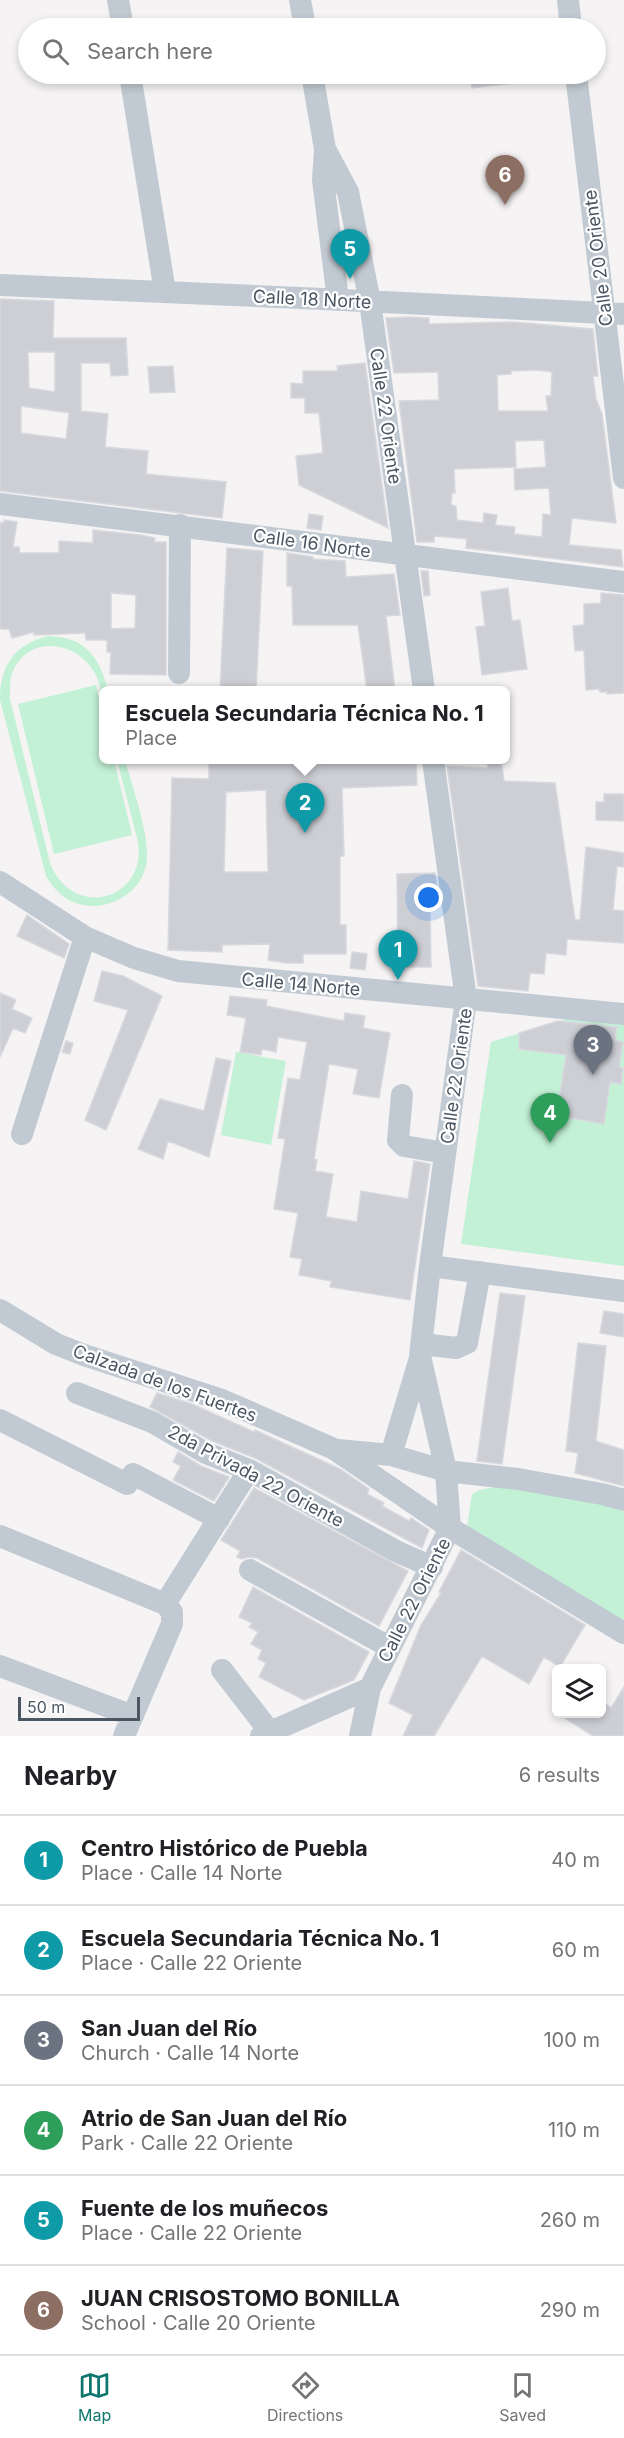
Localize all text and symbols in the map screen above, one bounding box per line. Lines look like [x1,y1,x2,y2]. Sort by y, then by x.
search box [18,18,606,84]
icon: search [39,35,72,68]
text: Search here [87,38,213,64]
pin: 6 [486,156,524,205]
street label: Calle 20 Oriente [579,189,617,327]
pin: 5 [330,230,370,279]
street label: Calle 18 Norte [252,285,372,313]
street label: Calle 22 Oriente [366,347,406,485]
street label: Calle 16 Norte [252,524,372,562]
popup [99,686,510,764]
text: Escuela Secundaria Técnica No. 1 [125,700,484,726]
text: Place [125,726,177,750]
pin: 2 [286,784,324,833]
your location [414,883,443,912]
pin: 1 [378,930,418,980]
street label: Calle 14 Norte [241,968,361,1000]
street label: Calle 22 Oriente [436,1007,476,1145]
pin: 3 [574,1026,612,1075]
pin: 4 [530,1094,570,1143]
street label: Calzada de los Fuertes [70,1340,260,1426]
street label: 2da Privada 22 Oriente [165,1421,347,1531]
street label: Calle 22 Oriente [374,1534,454,1666]
map controls [552,1664,606,1718]
button: layers [552,1664,606,1718]
scale bar [18,1694,140,1722]
text: 50 m [27,1697,65,1717]
text: Nearby [24,1760,117,1791]
text: 6 results [519,1763,600,1787]
text: Centro Histórico de Puebla [81,1835,368,1861]
text: 1 [39,1848,48,1872]
text: 40 m [551,1848,600,1872]
text: Place · Calle 14 Norte [81,1861,282,1885]
text: Escuela Secundaria Técnica No. 1 [81,1925,439,1951]
text: 2 [37,1938,50,1962]
text: 60 m [552,1938,600,1962]
text: Place · Calle 22 Oriente [81,1951,302,1975]
text: San Juan del Río [81,2015,257,2041]
text: 3 [37,2028,50,2052]
text: 100 m [543,2028,600,2052]
text: Church · Calle 14 Norte [81,2041,299,2065]
text: Atrio de San Juan del Río [81,2105,347,2131]
text: 4 [37,2118,50,2142]
text: 110 m [548,2118,600,2142]
text: Park · Calle 22 Oriente [81,2131,293,2155]
text: Fuente de los muñecos [81,2195,328,2221]
text: 5 [37,2208,50,2232]
text: 260 m [540,2208,600,2232]
text: Place · Calle 22 Oriente [81,2221,302,2245]
text: JUAN CRISOSTOMO BONILLA [81,2285,400,2311]
text: 6 [37,2298,50,2322]
text: 290 m [540,2298,600,2322]
text: School · Calle 20 Oriente [81,2311,316,2335]
tab: Map [78,2369,111,2425]
tab: Directions [267,2369,343,2425]
tab: Saved [499,2369,546,2425]

